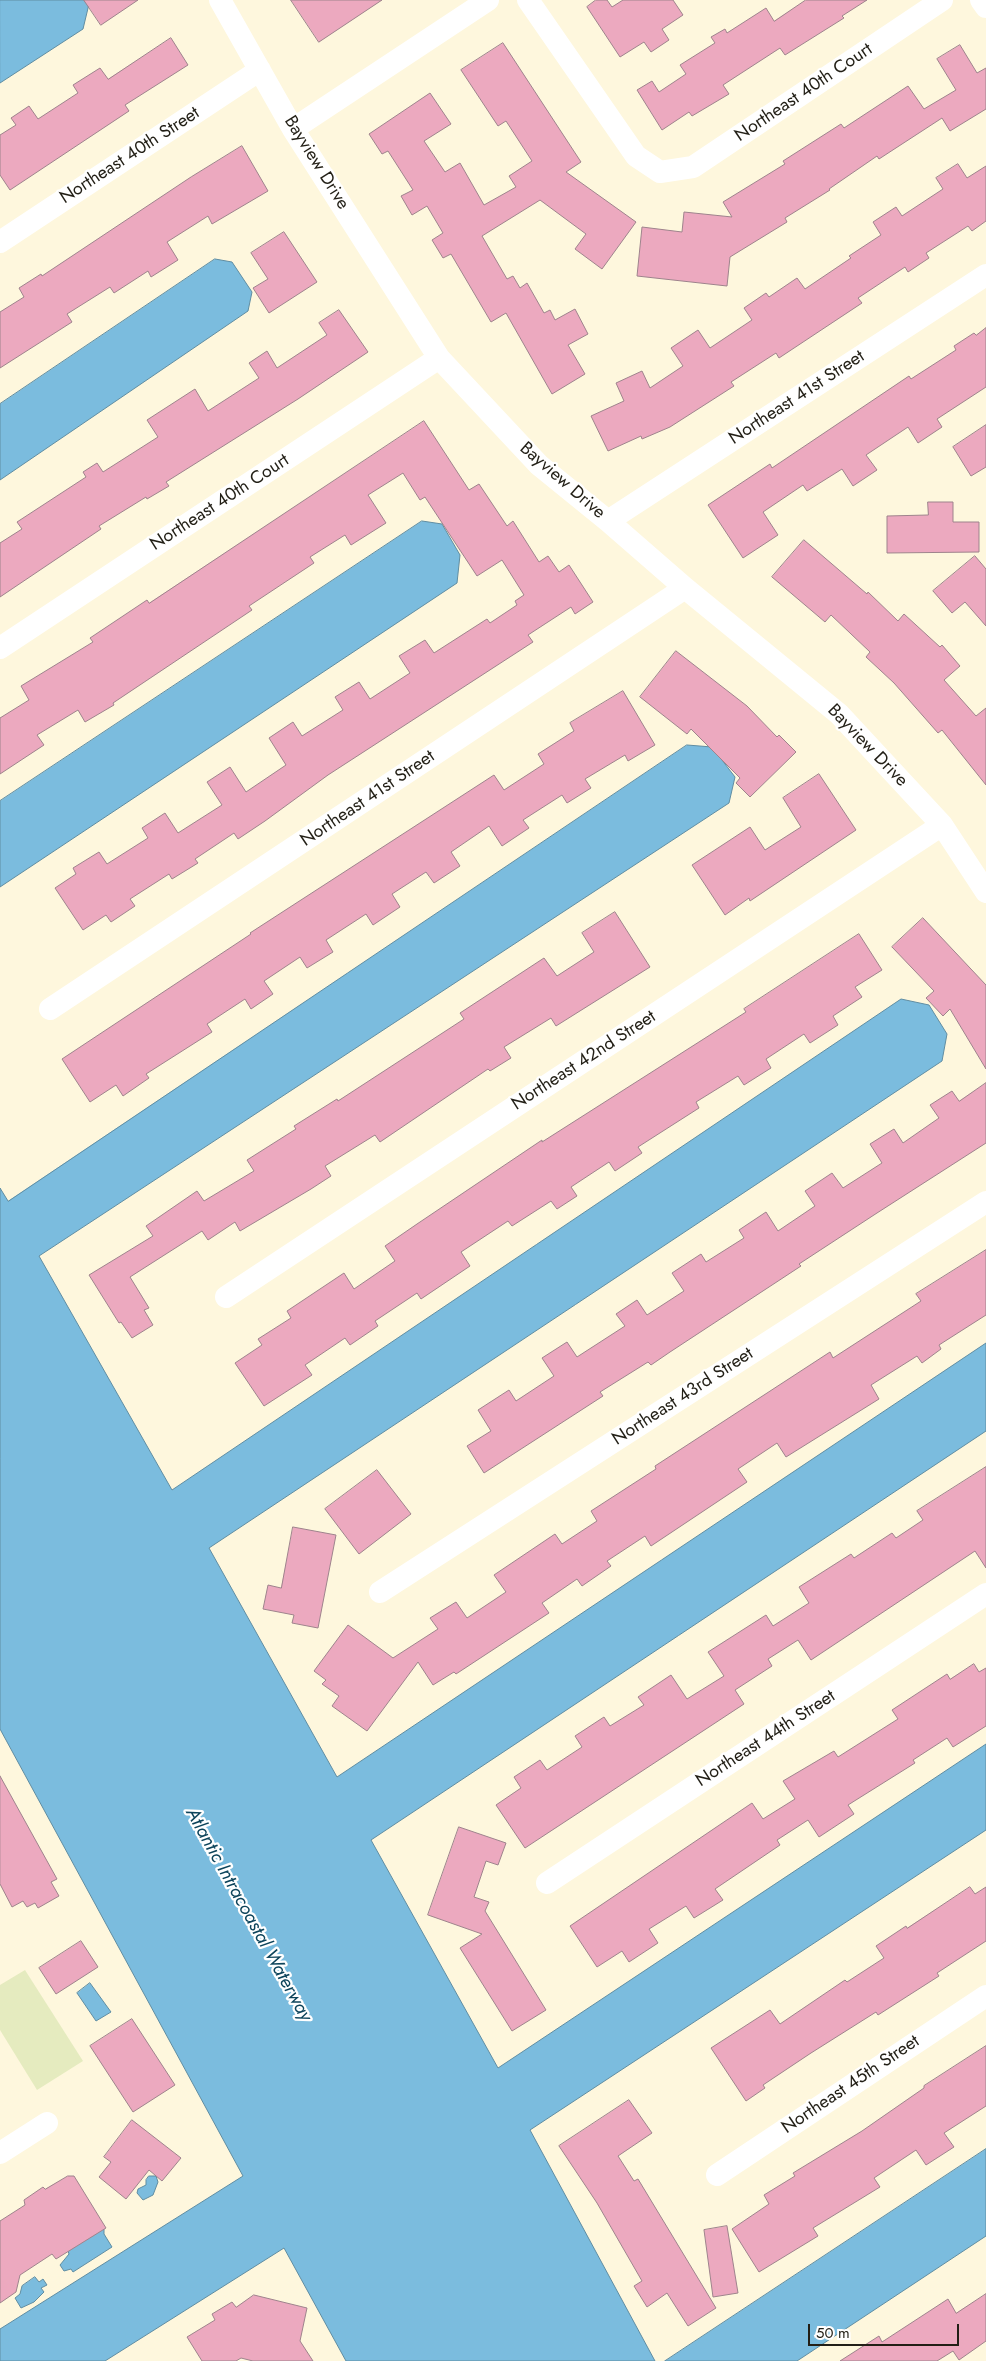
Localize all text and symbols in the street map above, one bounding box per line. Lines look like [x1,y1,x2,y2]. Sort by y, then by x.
street label: Northeast 40th Court [731,39,877,147]
street label: Northeast 40th Street [56,103,204,209]
street label: Bayview Drive [279,112,353,214]
street label: Northeast 41st Street [725,346,869,450]
street label: Bayview Drive [515,438,609,524]
street label: Northeast 40th Court [147,450,293,556]
street label: Bayview Drive [822,700,912,792]
street label: Northeast 41st Street [297,746,439,852]
street label: Northeast 42nd Street [508,1006,660,1116]
street label: Northeast 43rd Street [608,1343,758,1451]
street label: Northeast 44th Street [692,1686,840,1792]
water label: Atlantic Intracoastal Waterway [180,1804,316,2026]
street label: Northeast 45th Street [778,2031,924,2139]
scale bar [811,2314,962,2346]
text: 50 m [816,2322,850,2344]

